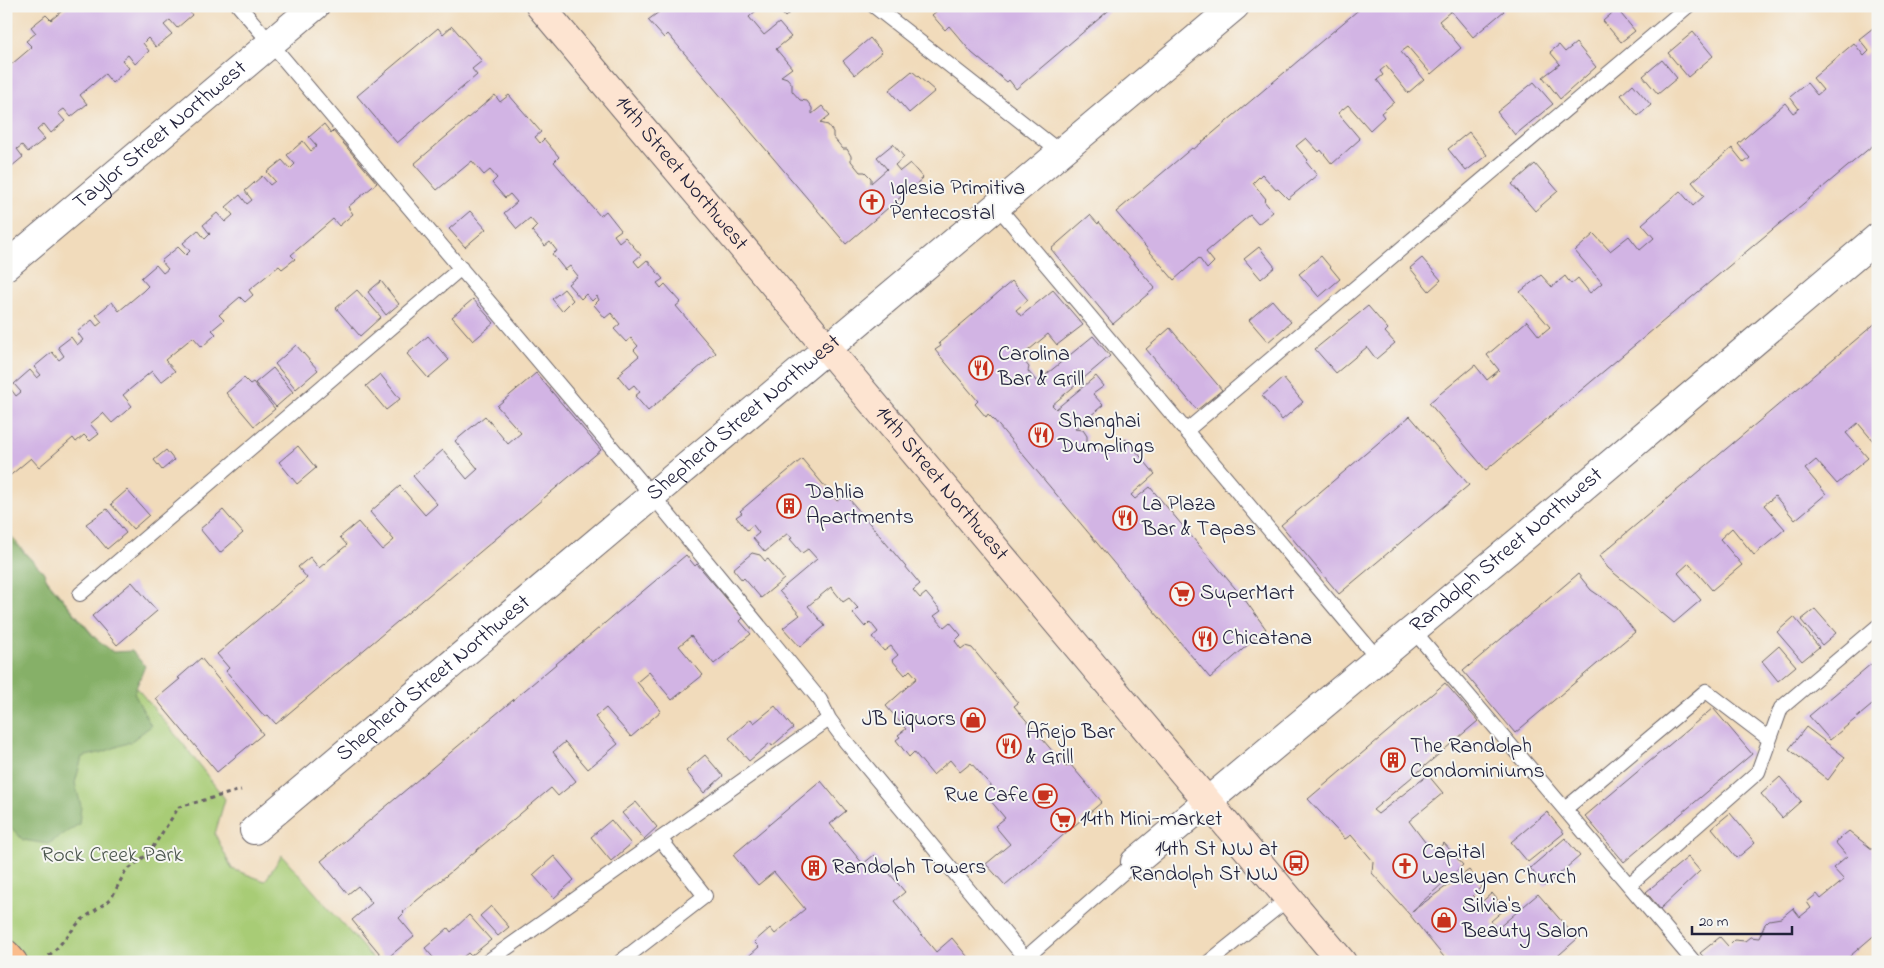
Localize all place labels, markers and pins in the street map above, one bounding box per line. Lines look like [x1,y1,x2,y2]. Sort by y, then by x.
place label: Iglesia Primitiva Pentecostal [890,173,1025,230]
church icon: Iglesia Primitiva Pentecostal [859,189,885,215]
place label: Carolina Bar & Grill [997,339,1085,396]
restaurant icon: Carolina Bar & Grill [968,355,994,381]
place label: Shanghai Dumplings [1057,406,1155,464]
restaurant icon: Shanghai Dumplings [1028,422,1054,448]
place label: Dahlia Apartments [805,477,914,534]
place label: La Plaza Bar & Tapas [1141,489,1256,546]
building icon: Dahlia Apartments [776,493,802,519]
restaurant icon: La Plaza Bar & Tapas [1112,505,1138,531]
place label: SuperMart [1200,578,1295,610]
supermarket icon: SuperMart [1169,581,1195,607]
place label: Chicatana [1222,623,1312,655]
restaurant icon: Chicatana [1192,626,1218,652]
place label: JB Liquors [862,704,956,736]
shop icon: JB Liquors [960,707,986,733]
place label: Añejo Bar & Grill [1026,717,1115,774]
place label: The Randolph Condominiums [1410,731,1545,788]
restaurant icon: Añejo Bar & Grill [996,733,1022,759]
building icon: The Randolph Condominiums [1380,747,1406,773]
place label: Rue Cafe [944,780,1028,812]
cafe icon: Rue Cafe [1032,783,1058,809]
place label: 14th Mini-market [1080,804,1223,836]
supermarket icon: 14th Mini-market [1050,807,1076,833]
place label: 14th St NW at Randolph St NW [1130,834,1279,891]
place label: Capital Wesleyan Church [1422,837,1576,895]
bus stop icon: 14th St NW at Randolph St NW [1283,850,1309,876]
place label: Randolph Towers [832,852,986,884]
church icon: Capital Wesleyan Church [1392,853,1418,879]
building icon: Randolph Towers [801,855,827,881]
place label: Silvia's Beauty Salon [1461,891,1588,949]
shop icon: Silvia's Beauty Salon [1431,907,1457,933]

